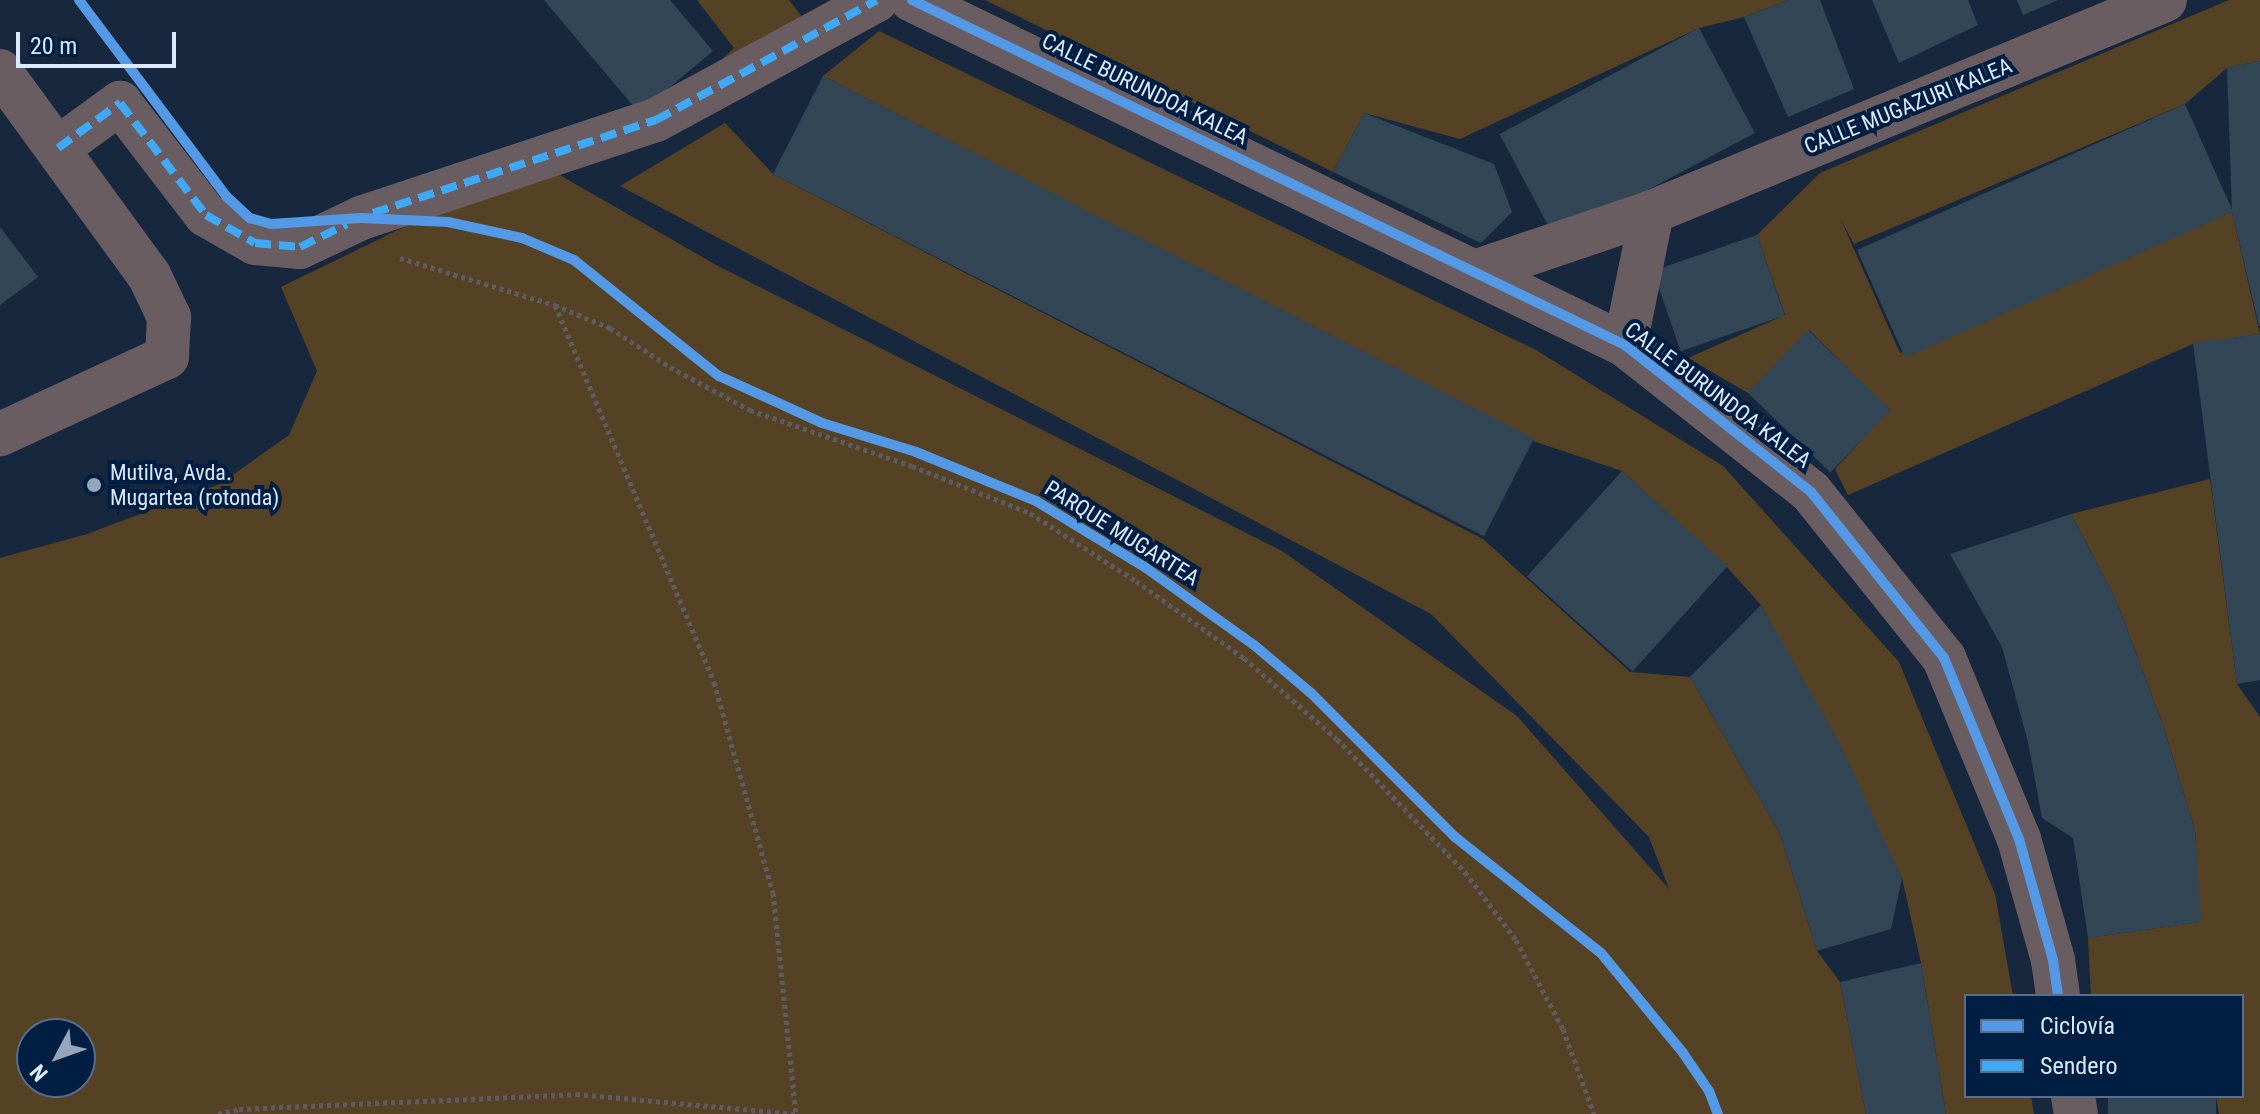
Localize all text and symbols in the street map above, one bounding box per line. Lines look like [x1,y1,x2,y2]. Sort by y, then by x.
scale bar [20,16,180,66]
street label: CALLE BURUNDOA KALEA [1038,28,1252,150]
text: 20 m [30,32,77,60]
street label: CALLE MUGAZURI KALEA [1800,52,2016,160]
street label: CALLE BURUNDOA KALEA [1620,316,1816,474]
place label: Mutilva, Avda. Mugartea (rotonda) [110,459,279,510]
street label: PARQUE MUGARTEA [1040,475,1204,591]
marker: Mutilva, Avda. Mugartea (rotonda) [85,476,103,494]
legend [1964,994,2244,1098]
text: Ciclovía [2040,1012,2115,1040]
north arrow [16,1018,96,1098]
text: Sendero [2040,1052,2118,1080]
text: N [25,1059,53,1086]

